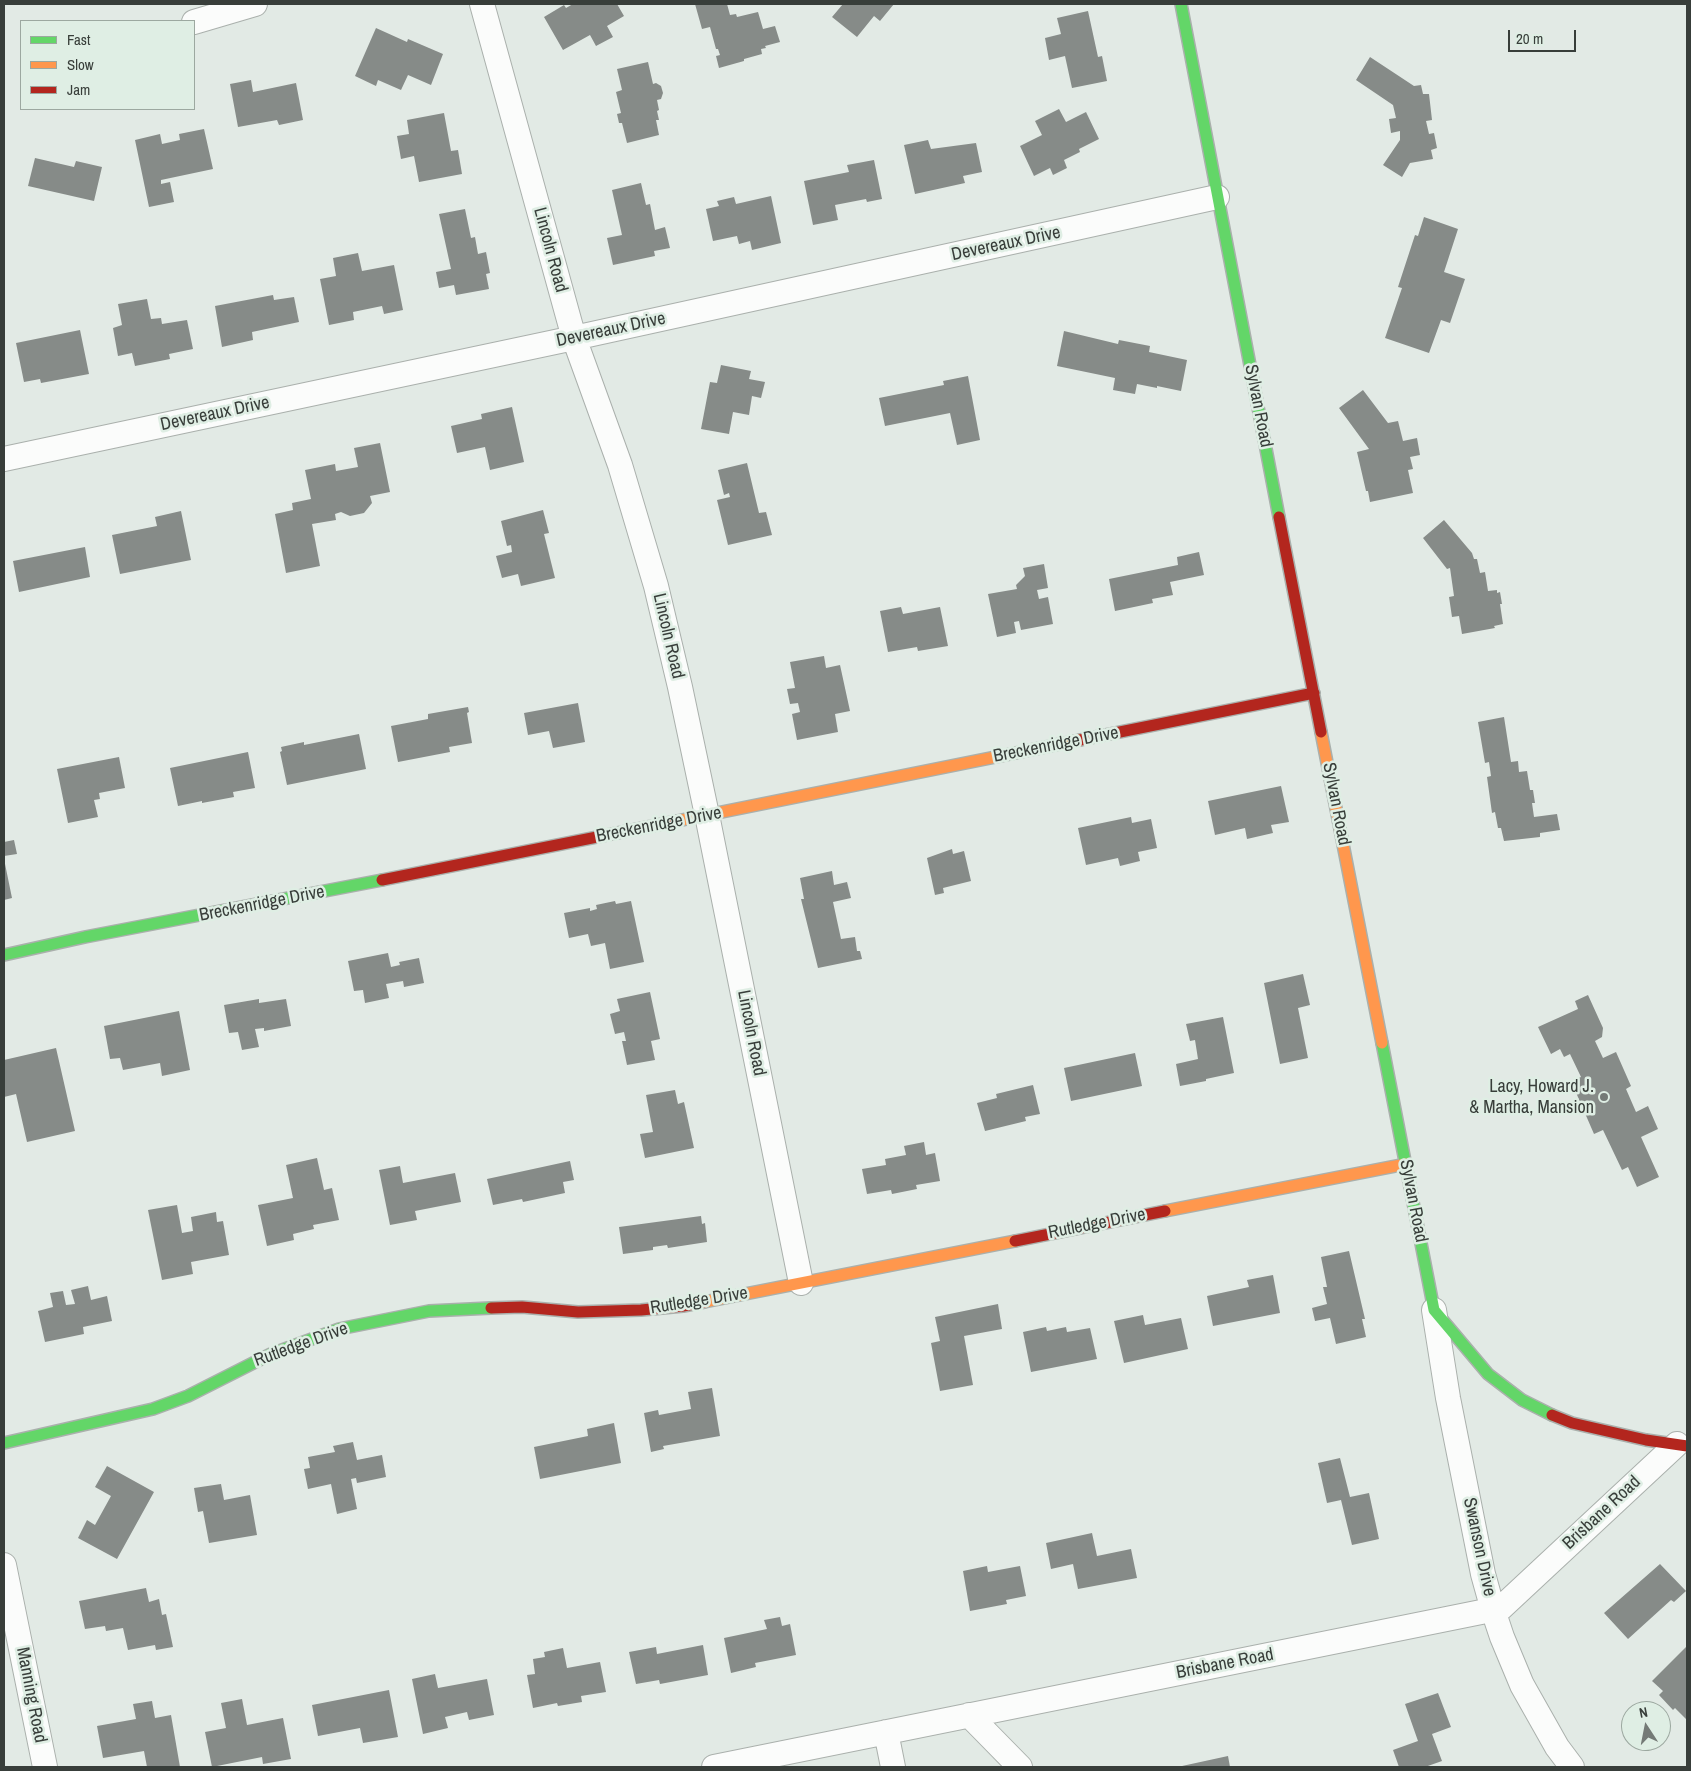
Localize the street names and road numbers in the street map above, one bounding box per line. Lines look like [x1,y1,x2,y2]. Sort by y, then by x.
street label: Lincoln Road [528,205,572,295]
street label: Devereaux Drive [950,222,1062,266]
street label: Devereaux Drive [555,308,667,352]
street label: Sylvan Road [1239,363,1277,449]
street label: Devereaux Drive [159,392,271,436]
street label: Lincoln Road [648,591,688,681]
street label: Breckenridge Drive [992,722,1120,768]
street label: Sylvan Road [1317,761,1355,847]
street label: Breckenridge Drive [595,802,723,848]
street label: Breckenridge Drive [198,881,326,927]
street label: Lincoln Road [732,988,770,1078]
street label: Sylvan Road [1394,1158,1432,1244]
street label: Rutledge Drive [1047,1204,1147,1244]
street label: Rutledge Drive [649,1283,749,1319]
street label: Rutledge Drive [251,1318,351,1372]
street label: Brisbane Road [1559,1472,1645,1554]
street label: Swanson Drive [1458,1496,1500,1598]
street label: Brisbane Road [1175,1644,1275,1684]
street label: Manning Road [11,1645,51,1745]

